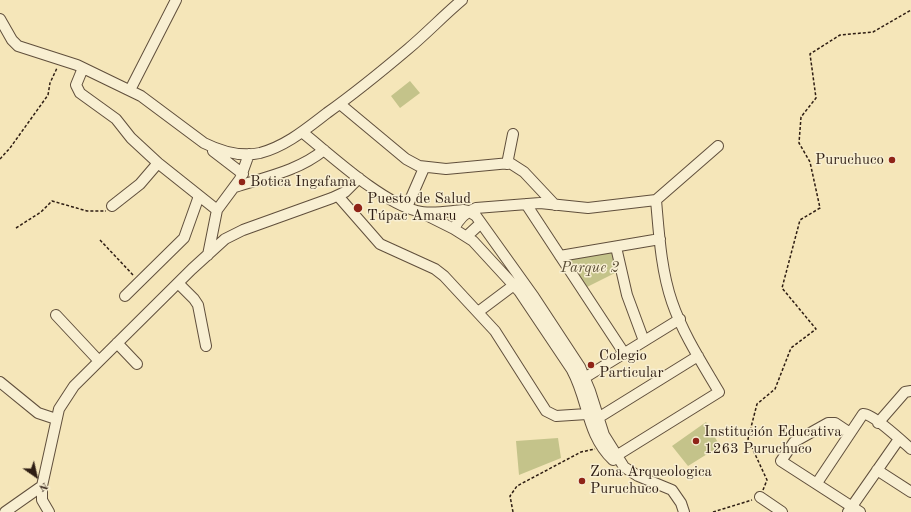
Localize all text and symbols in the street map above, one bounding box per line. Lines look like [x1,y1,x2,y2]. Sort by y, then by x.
place label: Puruchuco [815,151,884,169]
marker: Puruchuco [887,155,897,165]
place label: Botica Ingafama [250,173,356,191]
marker: Botica Ingafama [237,177,247,187]
place label: Puesto de Salud Túpac Amaru [367,190,471,225]
marker: Puesto de Salud Túpac Amaru [352,202,364,214]
park label: Parque 2 [561,259,619,277]
place label: Colegio Particular [599,347,664,382]
marker: Colegio Particular [586,360,596,370]
place label: Institución Educativa 1263 Puruchuco [704,423,842,458]
marker: Institución Educativa 1263 Puruchuco [691,436,701,446]
north arrow [16,456,56,496]
place label: Zona Arqueologica Puruchuco [590,463,712,498]
marker: Zona Arqueologica Puruchuco [577,476,587,486]
text: N [36,479,50,493]

